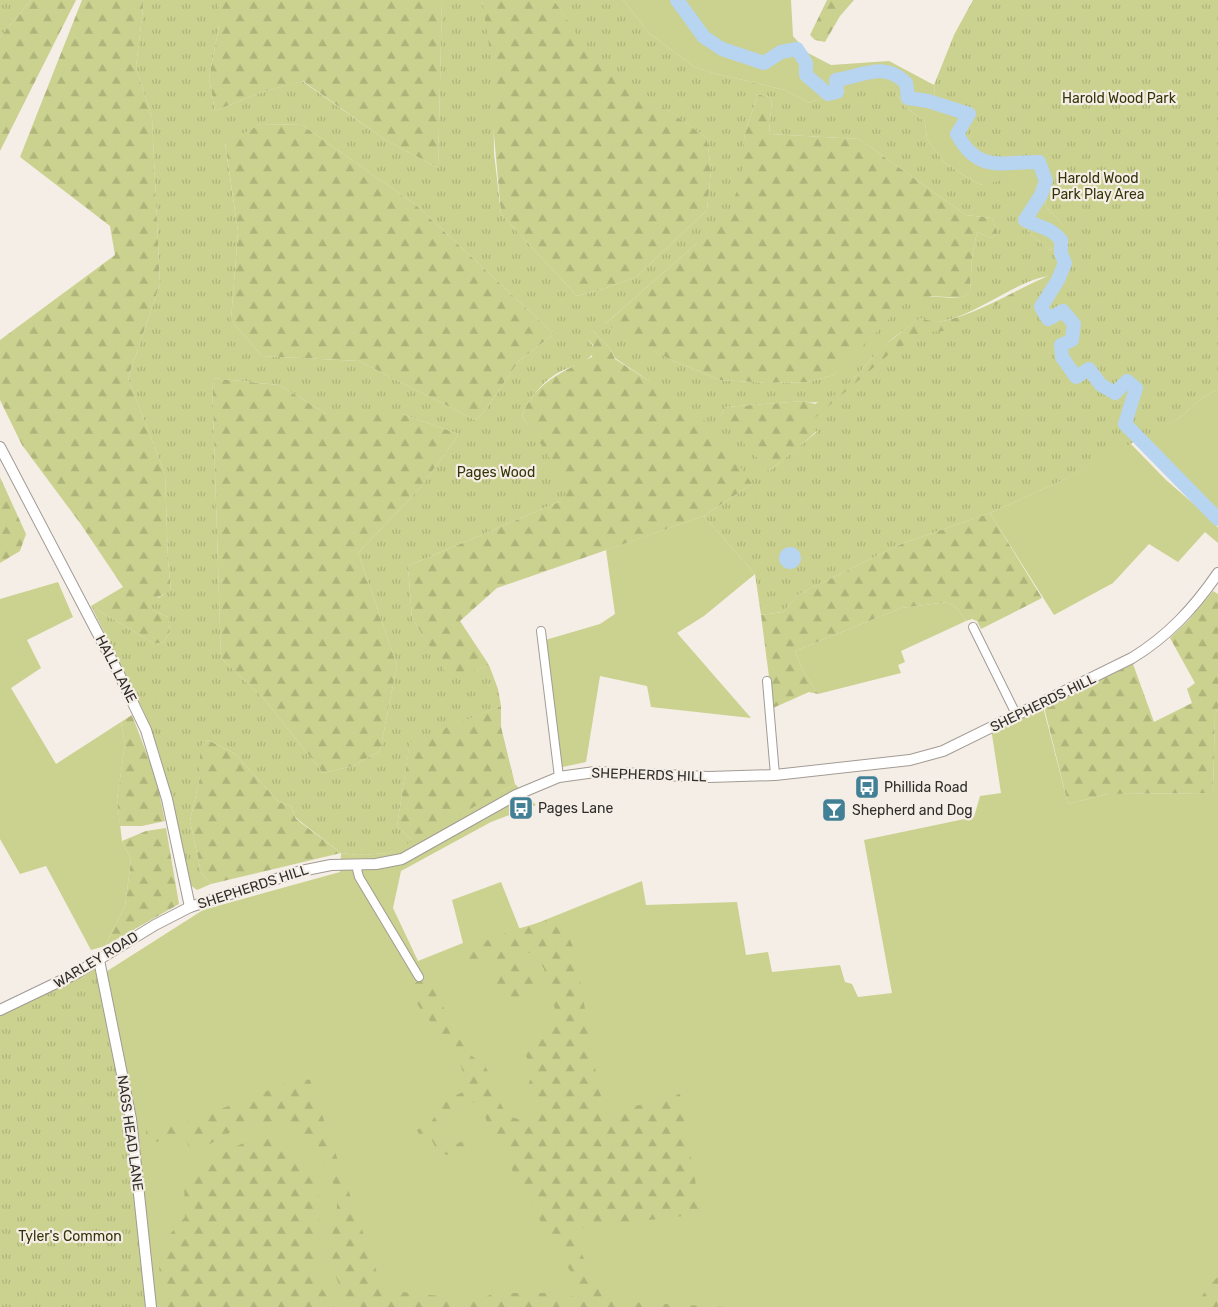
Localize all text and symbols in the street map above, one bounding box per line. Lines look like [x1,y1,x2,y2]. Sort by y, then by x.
park label: Harold Wood Park [1062,90,1177,107]
park label: Harold Wood Park Play Area [1052,170,1144,203]
park label: Pages Wood [457,464,535,481]
street label: HALL LANE [92,632,140,706]
street label: SHEPHERDS HILL [988,670,1099,736]
street label: SHEPHERDS HILL [591,764,707,786]
bus stop icon: Phillida Road [854,774,880,800]
place label: Phillida Road [884,779,968,796]
bus stop icon: Pages Lane [508,795,534,821]
bar icon: Shepherd and Dog [821,797,847,823]
place label: Pages Lane [538,800,613,817]
place label: Shepherd and Dog [852,802,973,819]
street label: SHEPHERDS HILL [196,861,311,913]
street label: WARLEY ROAD [51,928,141,992]
street label: NAGS HEAD LANE [113,1074,147,1192]
park label: Tyler's Common [18,1228,122,1245]

